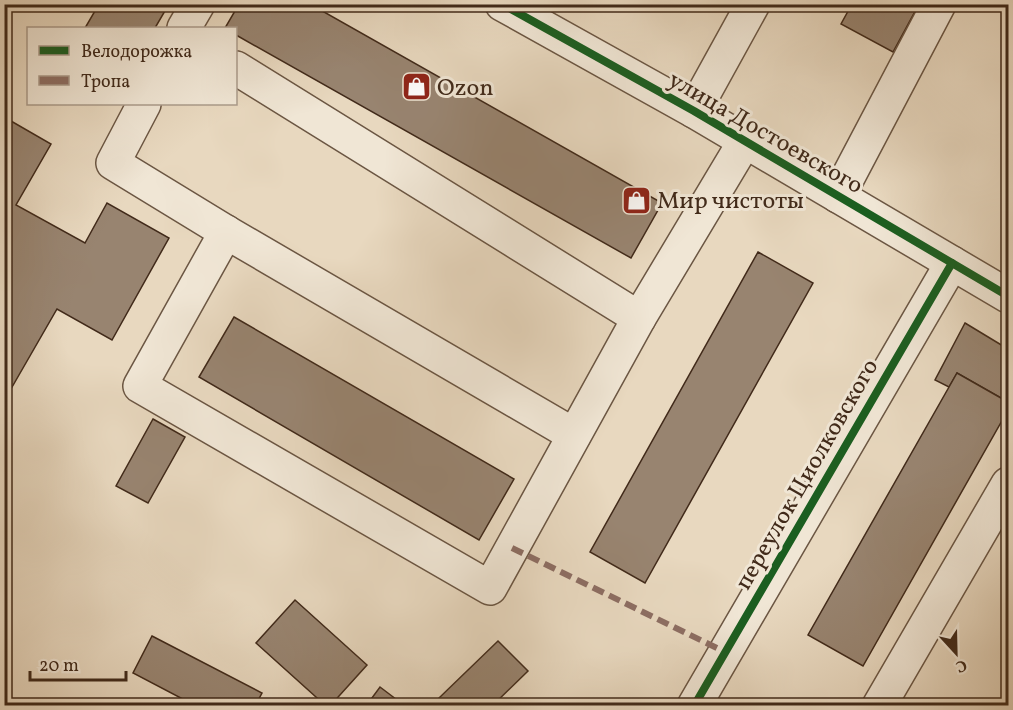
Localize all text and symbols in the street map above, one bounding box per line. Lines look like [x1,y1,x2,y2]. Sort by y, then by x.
legend [27,27,237,105]
text: Велодорожка [81,40,192,65]
street label: улица Достоевского [661,64,869,203]
text: Тропа [81,70,130,95]
shop icon: Ozon [400,71,432,103]
place label: Ozon [437,72,494,106]
shop icon: Мир чистоты [620,184,652,216]
place label: Мир чистоты [657,185,804,219]
street label: переулок Циолковского [728,353,888,597]
north arrow [926,623,986,683]
scale bar [30,644,126,682]
text: С [952,653,970,677]
text: 20 m [39,654,79,679]

